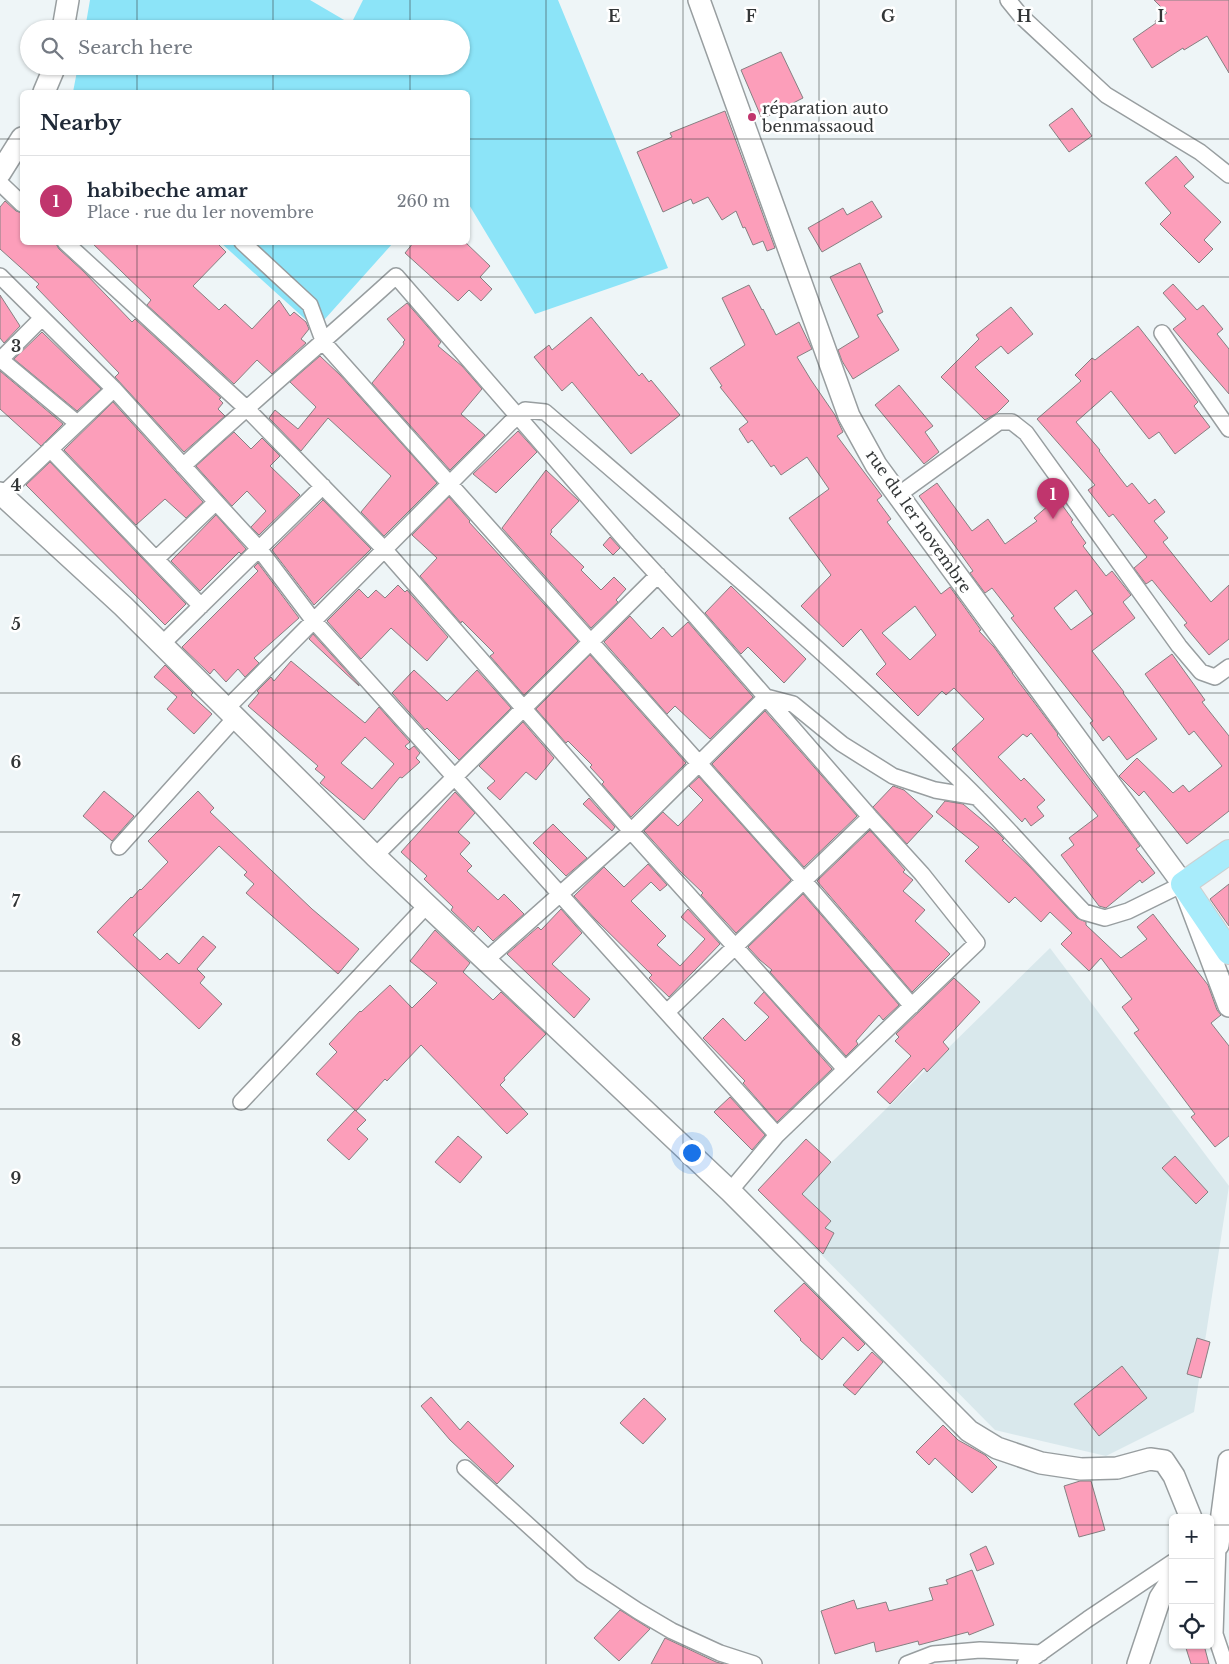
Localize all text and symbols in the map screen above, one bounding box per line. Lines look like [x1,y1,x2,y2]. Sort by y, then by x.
text: E [608,6,620,26]
text: F [745,6,757,26]
text: G [881,6,895,26]
text: H [1016,6,1032,26]
text: I [1158,6,1165,26]
search box [20,20,470,75]
icon: search [38,34,66,62]
text: Search here [78,36,193,59]
place label: réparation auto benmassaoud [761,98,889,136]
text: Nearby [40,110,121,136]
marker: réparation auto benmassaoud [746,111,758,123]
text: habibeche amar [87,179,248,202]
text: 1 [53,191,59,211]
text: 260 m [397,191,450,211]
text: Place · rue du 1er novembre [87,202,314,222]
text: 3 [11,336,21,356]
street label: rue du 1er novembre [862,445,976,597]
text: 4 [11,475,21,495]
pin: 1 [1037,478,1069,519]
text: 5 [11,614,21,634]
text: 6 [11,752,22,772]
text: 7 [12,891,21,911]
text: 8 [11,1030,21,1050]
your location [679,1140,705,1166]
text: 9 [11,1168,22,1188]
map controls [1169,1514,1214,1649]
button: + [1169,1514,1214,1559]
button: − [1169,1559,1214,1604]
button: locate [1169,1604,1214,1649]

